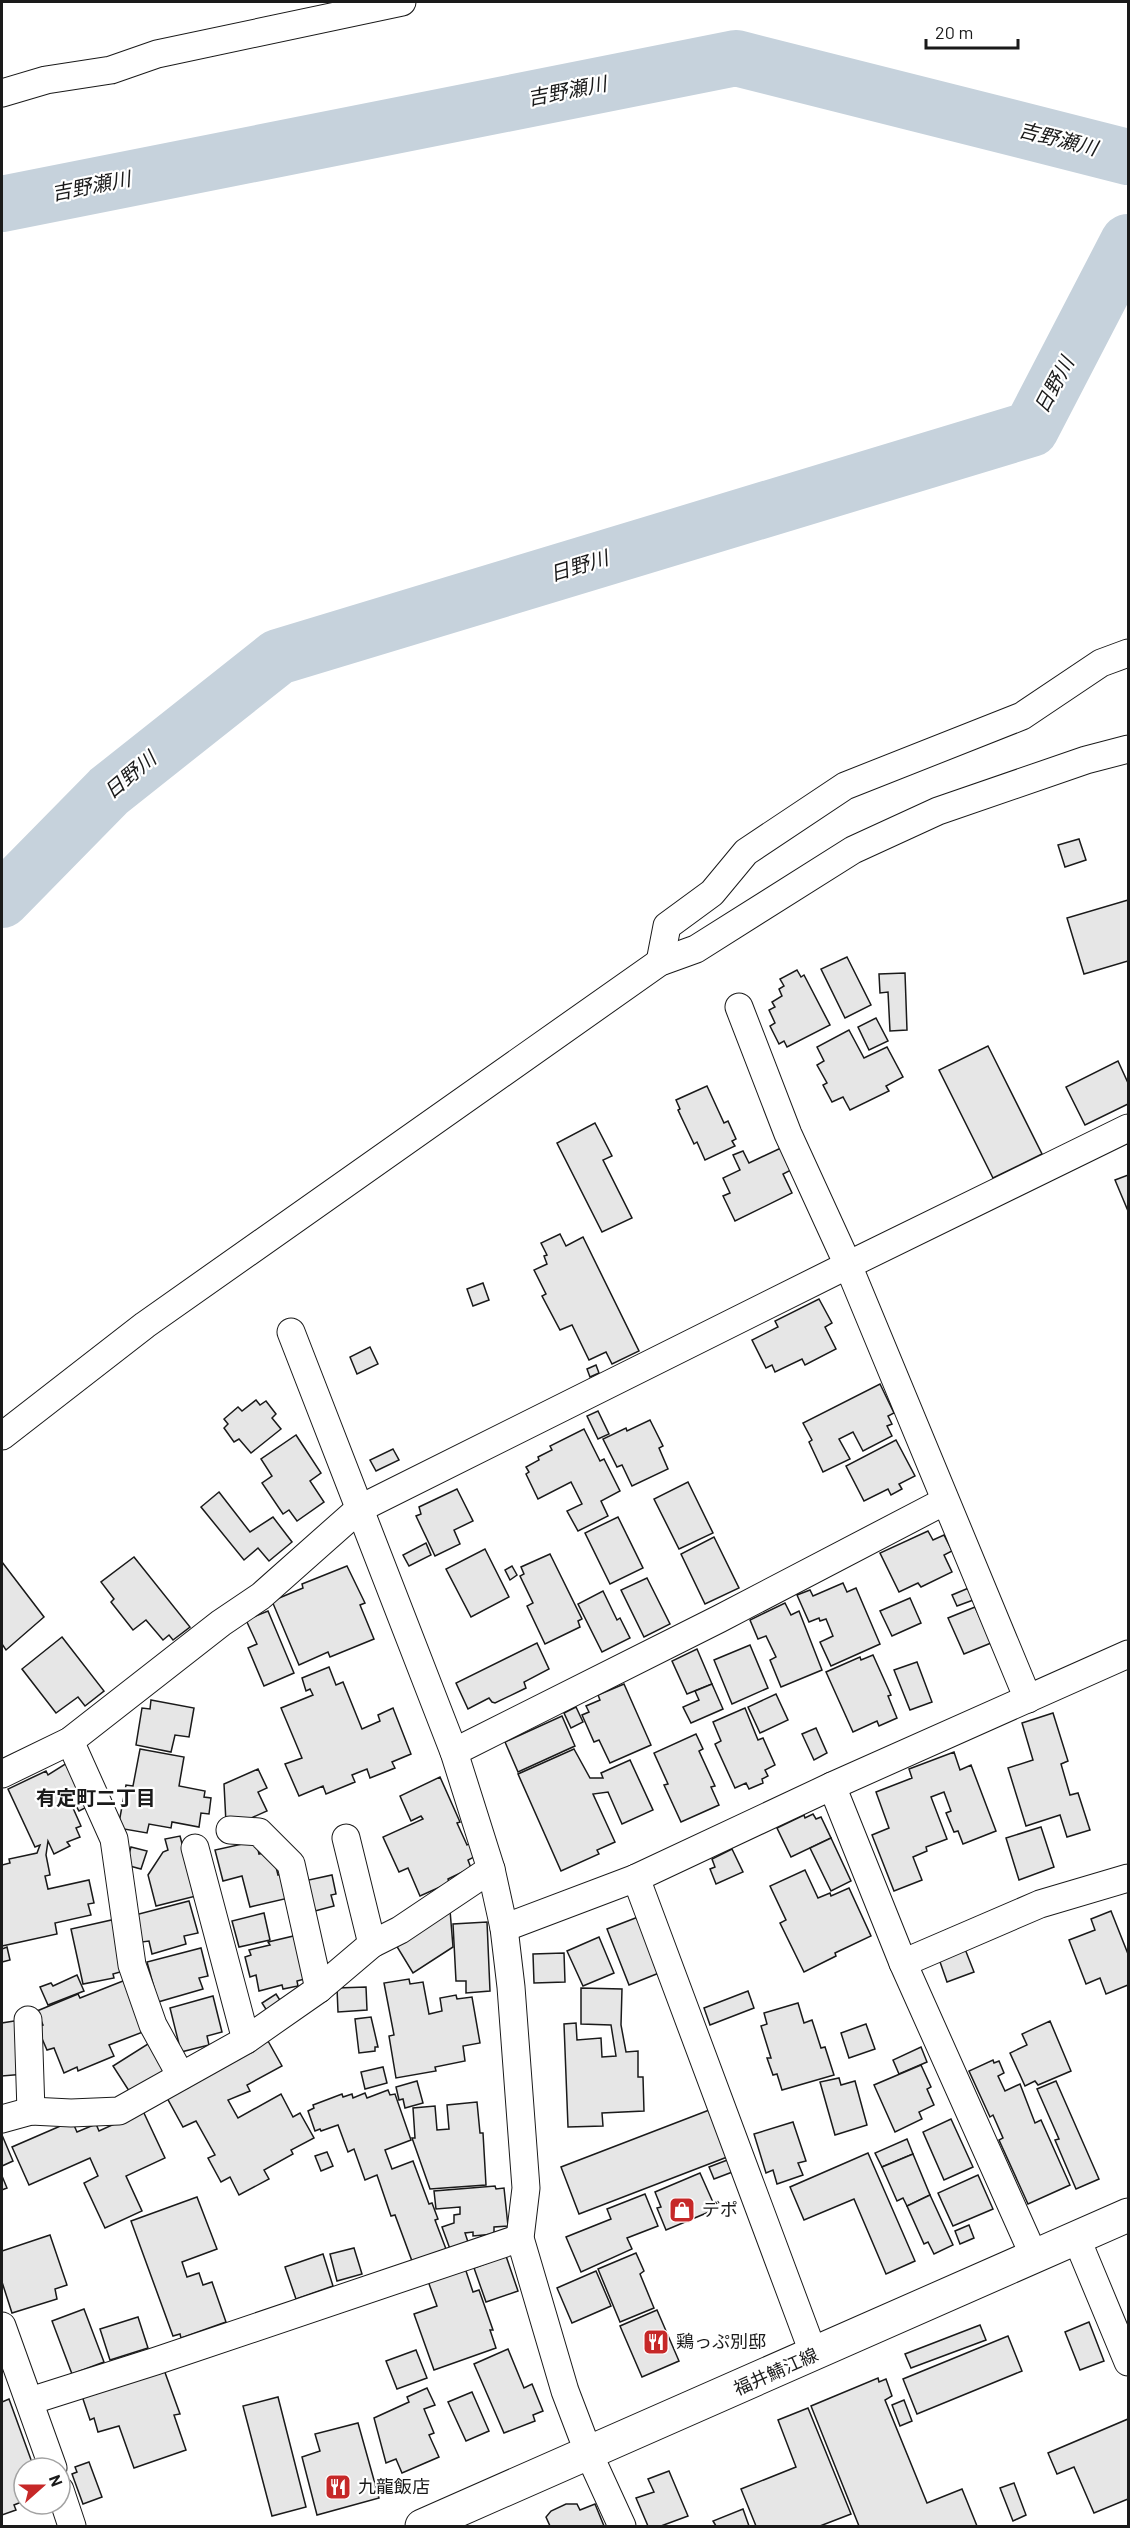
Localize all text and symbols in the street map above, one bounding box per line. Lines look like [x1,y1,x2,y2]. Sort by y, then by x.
scale bar [926,12,1018,50]
text: 20 m [935,21,973,43]
water label: 吉野瀬川 [525,70,610,109]
water label: 吉野瀬川 [1017,117,1102,160]
water label: 吉野瀬川 [49,165,134,204]
water label: 日野川 [1028,351,1079,417]
water label: 日野川 [547,544,613,585]
water label: 日野川 [99,744,162,803]
district label: 有定町二丁目 [36,1785,156,1809]
shop icon: デポ [667,2195,697,2225]
place label: デポ [702,2198,738,2220]
restaurant icon: 鶏っぷ別邸 [641,2327,671,2357]
place label: 鶏っぷ別邸 [676,2330,766,2352]
street label: 福井鯖江線 [730,2343,821,2399]
north arrow [12,2456,72,2516]
text: N [46,2472,67,2489]
restaurant icon: 九龍飯店 [323,2472,353,2502]
place label: 九龍飯店 [358,2475,430,2497]

